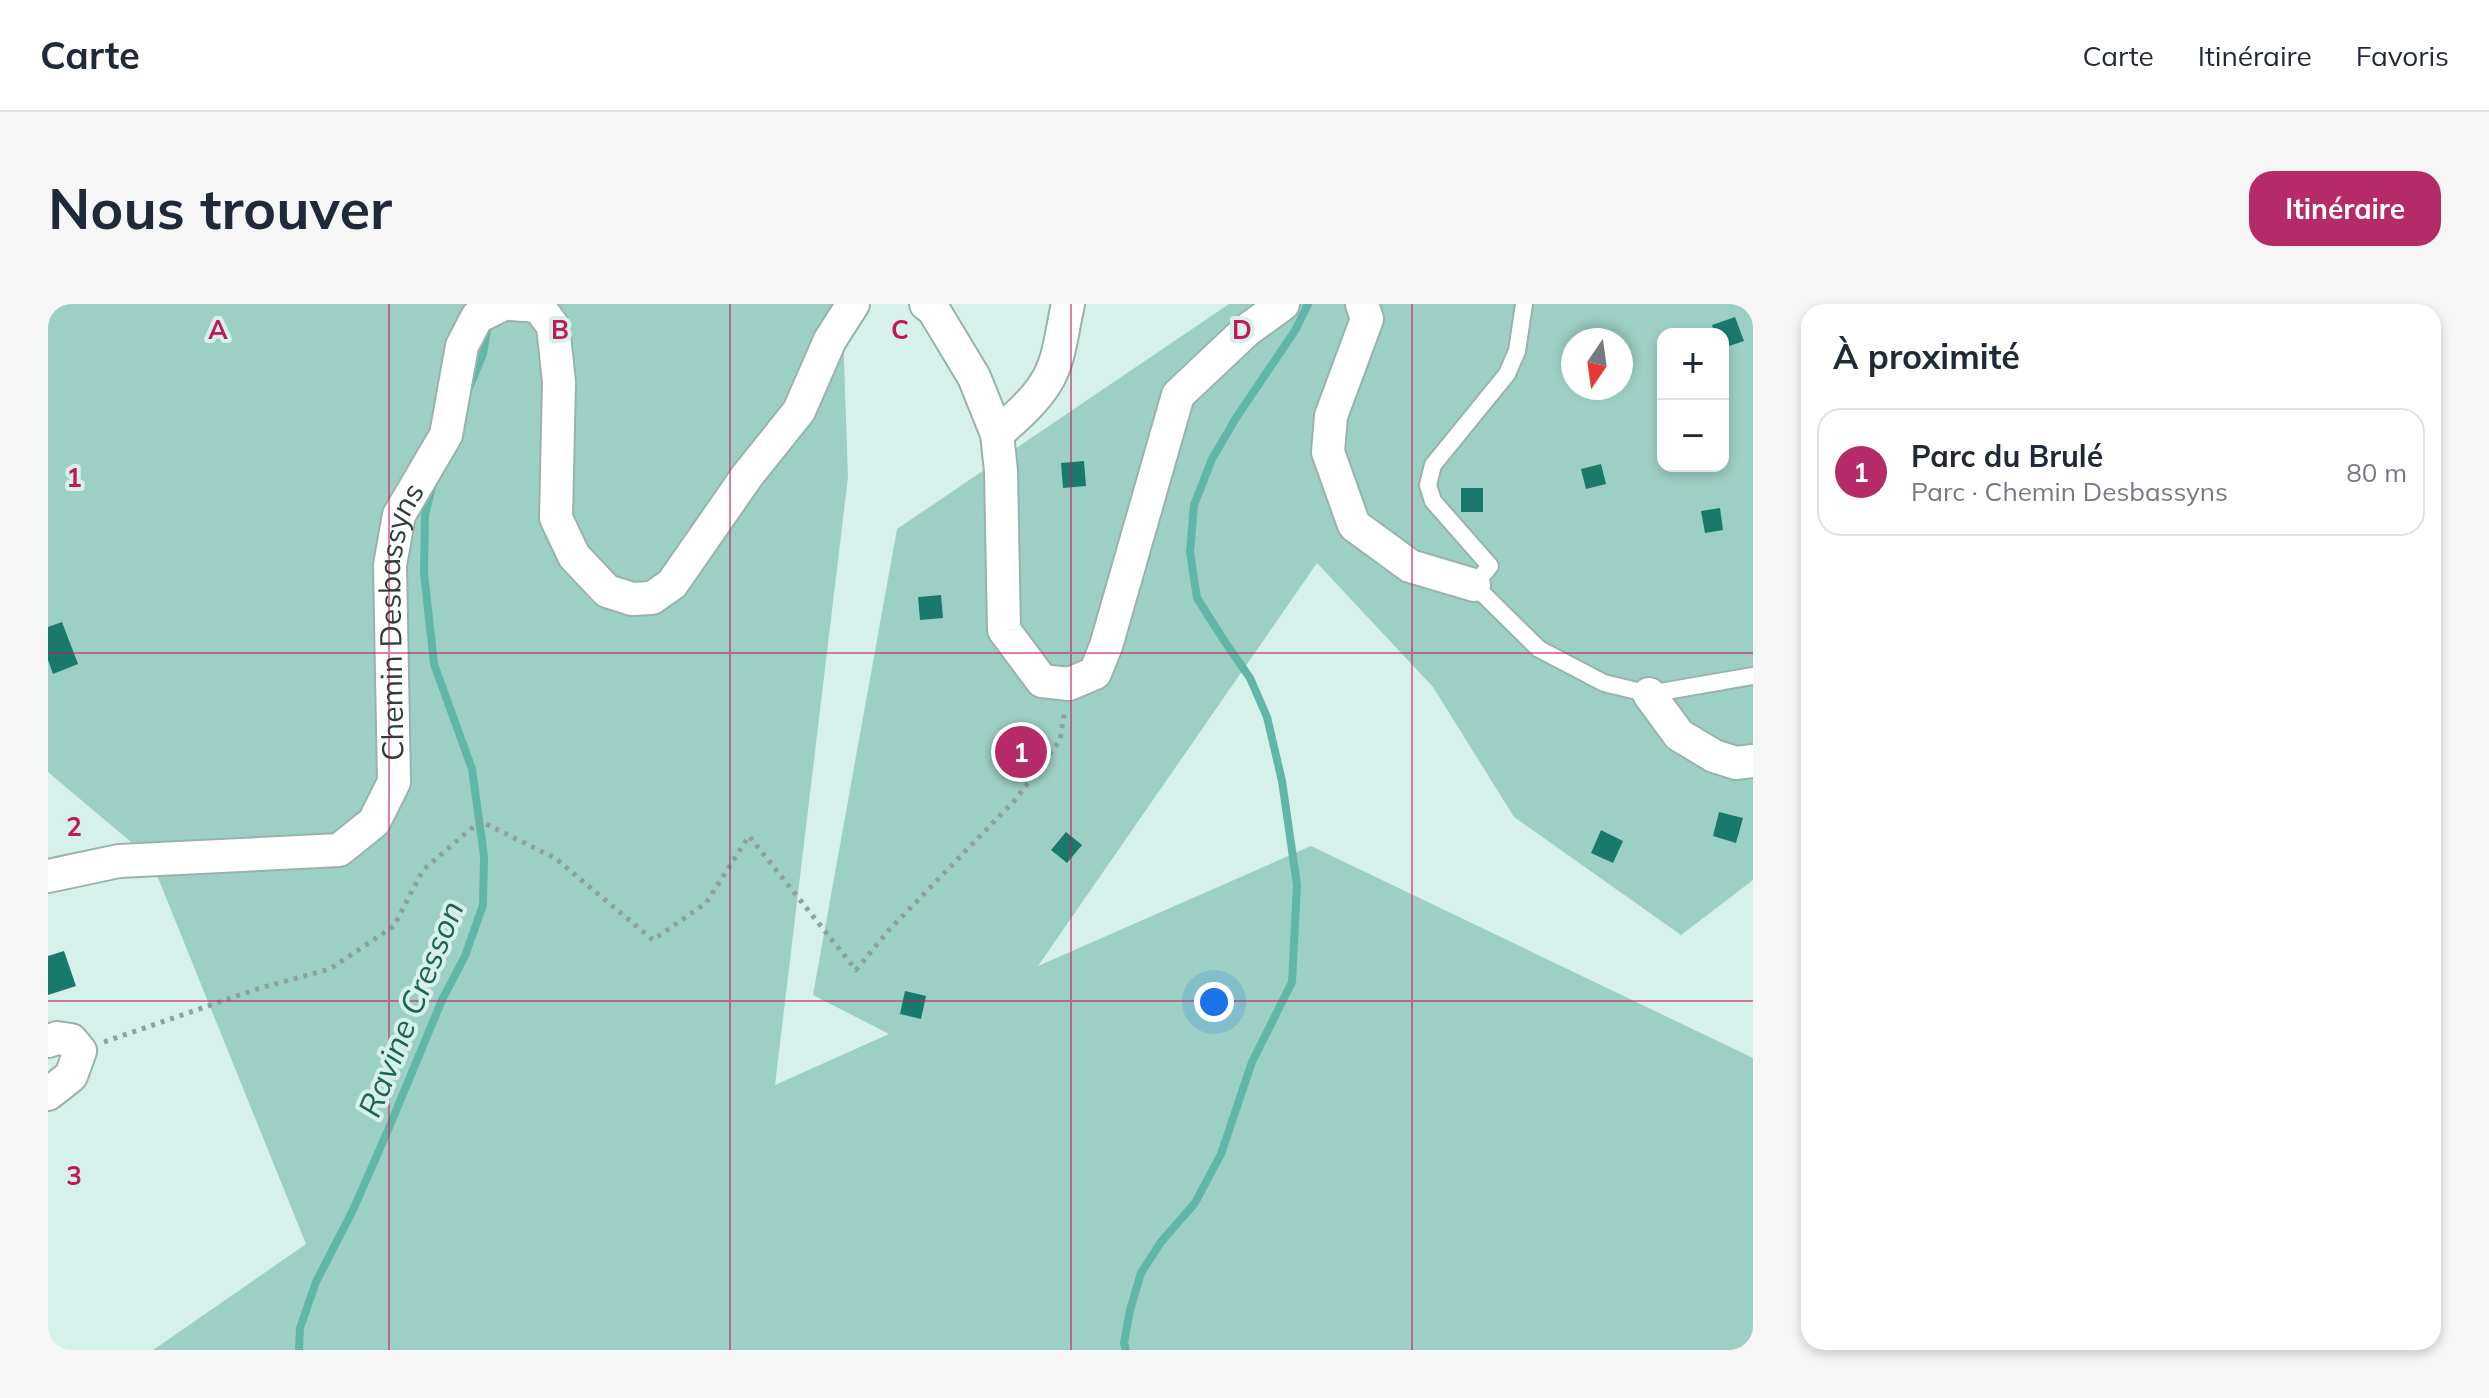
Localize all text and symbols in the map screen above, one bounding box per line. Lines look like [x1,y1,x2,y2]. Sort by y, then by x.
text: Carte [40,31,140,79]
text: Carte [2082,38,2154,73]
text: Itinéraire [2198,38,2312,73]
text: Favoris [2356,38,2449,73]
button: Itinéraire [2249,171,2441,246]
text: Nous trouver [48,173,392,243]
text: A [208,313,228,346]
text: B [551,313,569,346]
text: C [891,313,909,346]
text: D [1232,313,1252,346]
north arrow [1561,328,1633,400]
map controls [1657,328,1729,472]
button: + [1657,328,1729,400]
text: À proximité [1833,335,2020,378]
button: − [1657,400,1729,472]
text: Parc du Brulé [1911,437,2103,475]
text: 1 [1853,456,1869,489]
text: 80 m [2346,456,2407,489]
text: 1 [66,461,82,494]
street label: Chemin Desbassyns [370,475,432,761]
text: Parc · Chemin Desbassyns [1911,475,2228,508]
pin: 1 [995,722,1047,782]
text: 2 [66,810,82,843]
water label: Ravine Cresson [348,895,472,1123]
your location [1194,982,1234,1022]
text: 3 [66,1159,82,1192]

